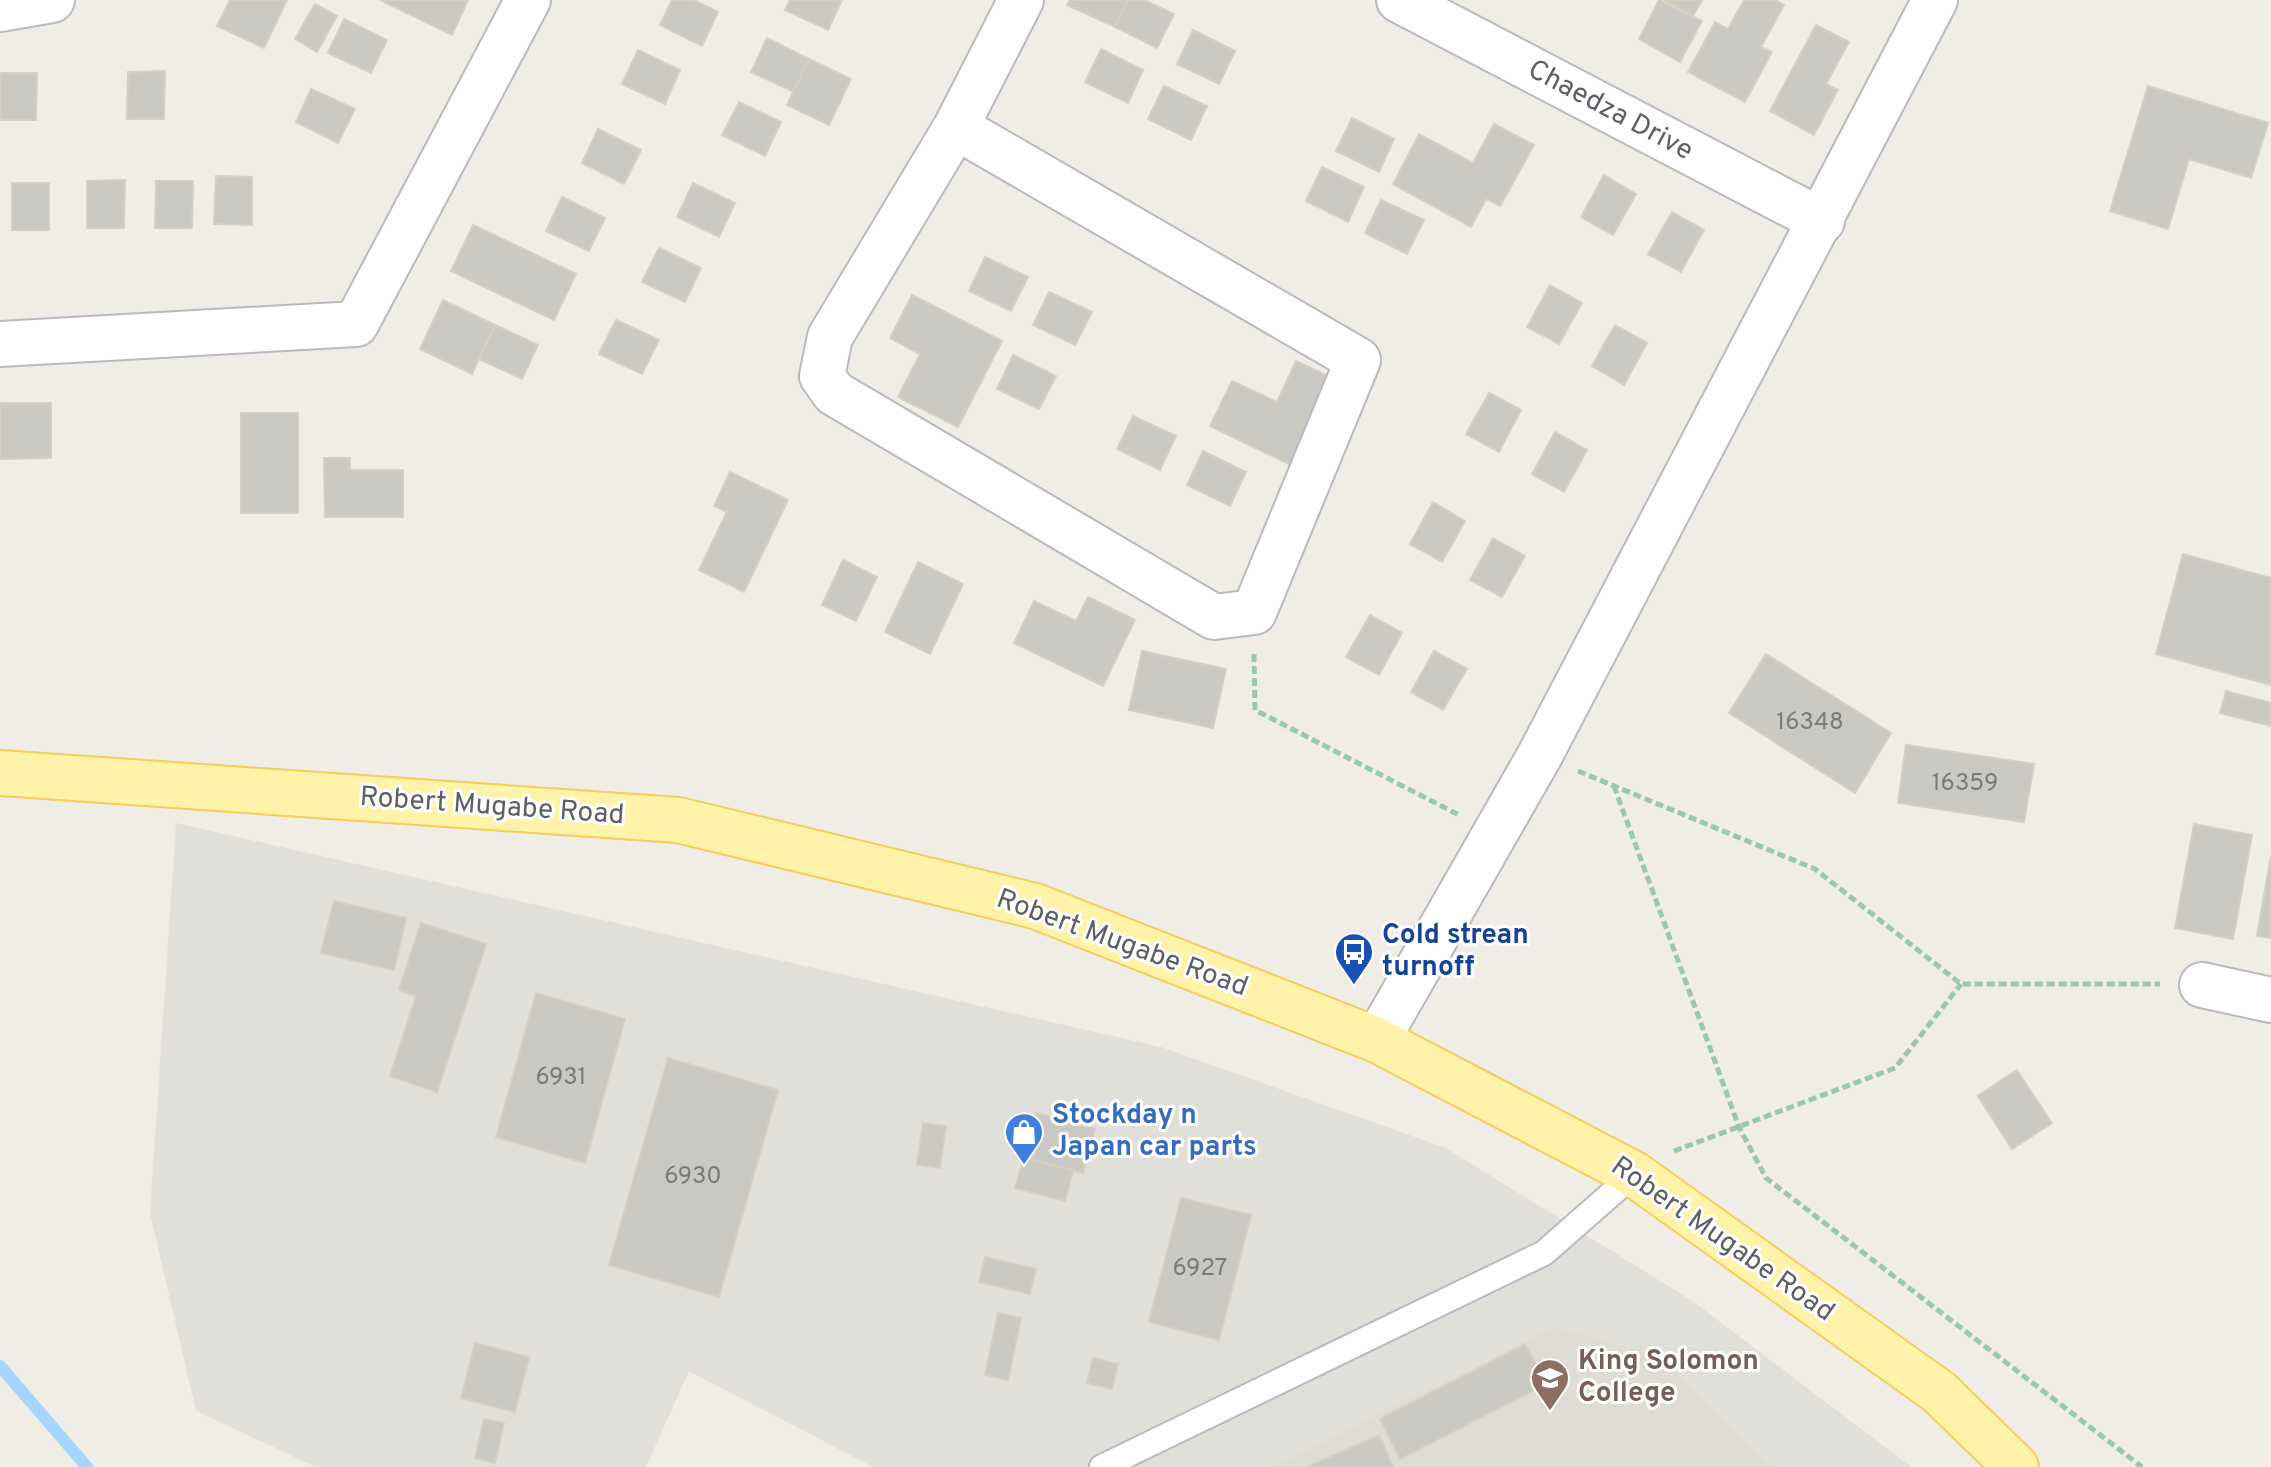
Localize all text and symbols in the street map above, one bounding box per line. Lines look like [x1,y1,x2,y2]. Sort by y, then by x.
street label: Chaedza Drive [1521,52,1699,170]
house number: 16348 [1776,708,1844,738]
house number: 16359 [1932,769,1998,799]
street label: Robert Mugabe Road [359,780,625,834]
street label: Robert Mugabe Road [991,882,1253,1006]
place label: Cold strean turnoff [1382,918,1529,986]
bus stop icon: Cold strean turnoff [1333,931,1375,986]
house number: 6931 [535,1063,587,1093]
place label: Stockday n Japan car parts [1052,1098,1257,1166]
shop icon: Stockday n Japan car parts [1003,1111,1045,1166]
street label: Robert Mugabe Road [1603,1149,1841,1331]
house number: 6930 [664,1162,722,1192]
house number: 6927 [1173,1254,1227,1284]
place label: King Solomon College [1578,1344,1759,1412]
school or university icon: King Solomon College [1529,1357,1571,1412]

